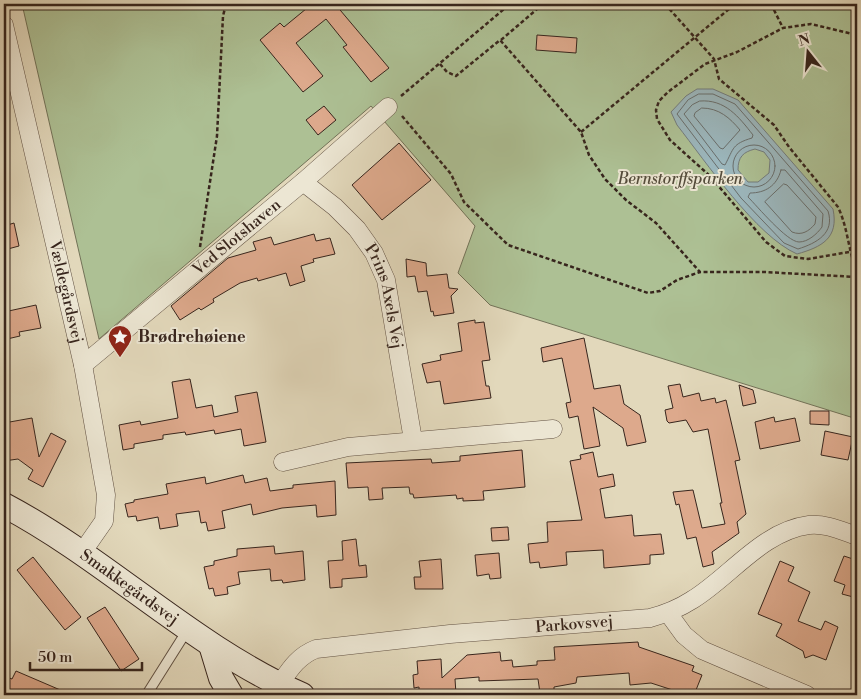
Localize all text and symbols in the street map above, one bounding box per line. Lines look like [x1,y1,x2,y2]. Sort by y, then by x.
north arrow [784,28,834,78]
text: N [797,30,812,51]
park label: Bernstorffsparken [616,169,744,189]
street label: Ved Slotshaven [188,194,285,280]
street label: Vældegårdsvej [44,238,88,345]
street label: Prins Axels Vej [360,239,407,350]
place icon: Brødrehøiene [107,324,133,358]
place label: Brødrehøiene [138,327,246,347]
street label: Smakkegårdsvej [76,545,183,629]
street label: Parkovsvej [534,611,614,637]
scale bar [30,639,142,671]
text: 50 m [38,648,72,667]

